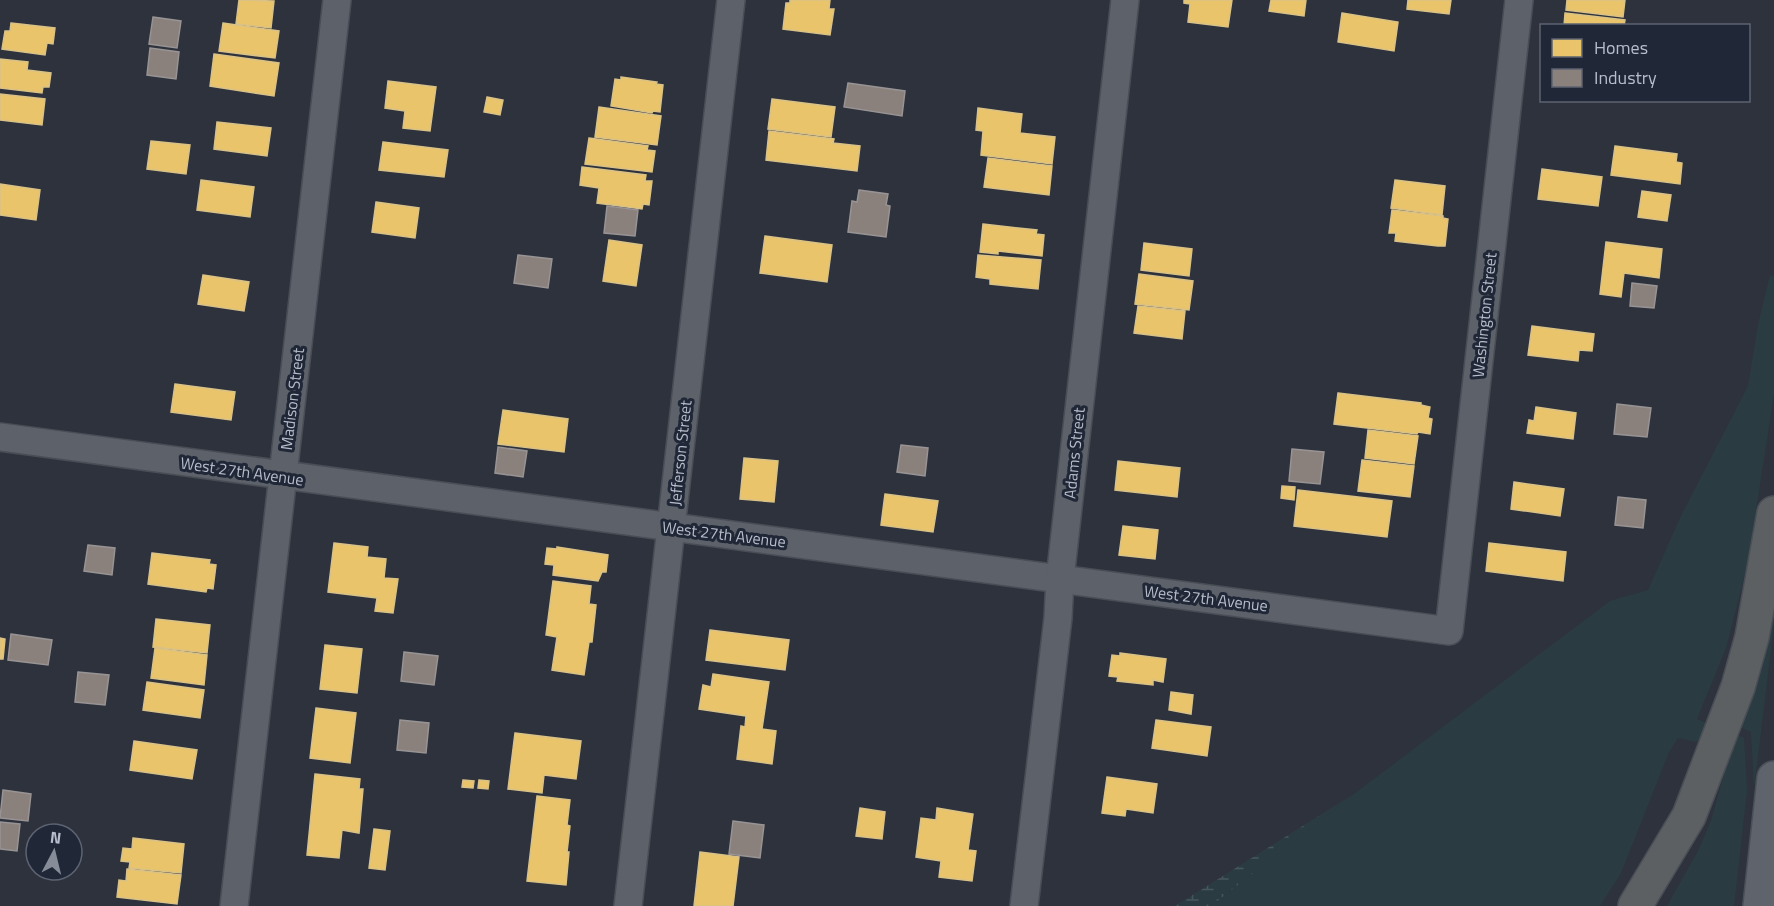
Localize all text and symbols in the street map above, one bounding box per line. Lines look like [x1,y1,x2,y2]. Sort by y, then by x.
legend [1540,24,1750,102]
text: Homes [1594,34,1648,61]
text: Industry [1594,64,1657,91]
street label: Washington Street [1465,251,1503,379]
street label: Madison Street [274,346,310,451]
street label: Jefferson Street [663,399,698,507]
street label: Adams Street [1057,406,1091,500]
street label: West 27th Avenue [179,450,305,492]
street label: West 27th Avenue [661,515,787,553]
street label: West 27th Avenue [1143,579,1269,617]
north arrow [24,822,84,882]
text: N [49,825,63,850]

